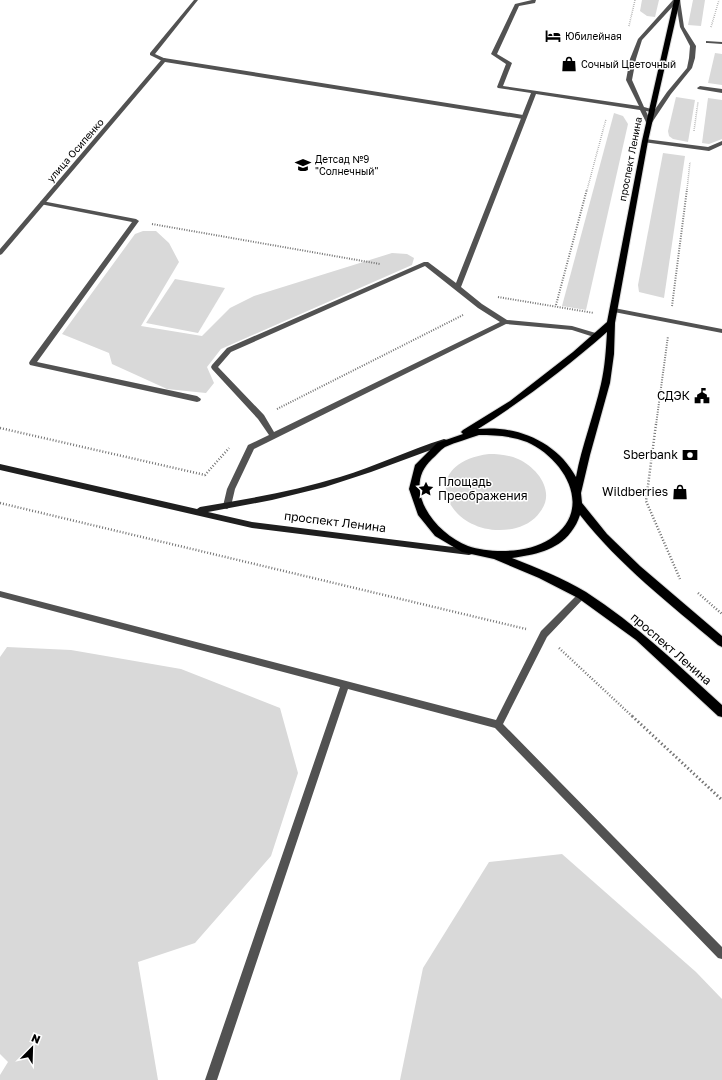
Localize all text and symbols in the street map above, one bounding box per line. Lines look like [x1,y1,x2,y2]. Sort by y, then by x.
hotel icon: Юбилейная [544,27,562,45]
place label: Юбилейная [565,30,622,42]
shop icon: Сочный Цветочный [560,55,578,73]
place label: Сочный Цветочный [581,58,676,70]
street label: улица Осипенко [44,116,106,184]
street label: проспект Ленина [616,116,644,202]
place label: Детсад №9 "Солнечный" [315,153,378,177]
school or university icon: Детсад №9 "Солнечный" [294,156,312,174]
public building icon: СДЭК [693,387,711,405]
place label: СДЭК [657,388,691,403]
bank icon: Sberbank [681,446,699,464]
place label: Sberbank [623,447,678,462]
place label: Площадь Преображения [438,474,528,503]
place icon: Площадь Преображения [417,480,435,498]
shop icon: Wildberries [671,483,689,501]
place label: Wildberries [602,484,668,499]
street label: проспект Ленина [283,508,387,535]
street label: проспект Ленина [628,609,715,688]
north arrow [12,1028,52,1068]
text: N [30,1031,42,1046]

